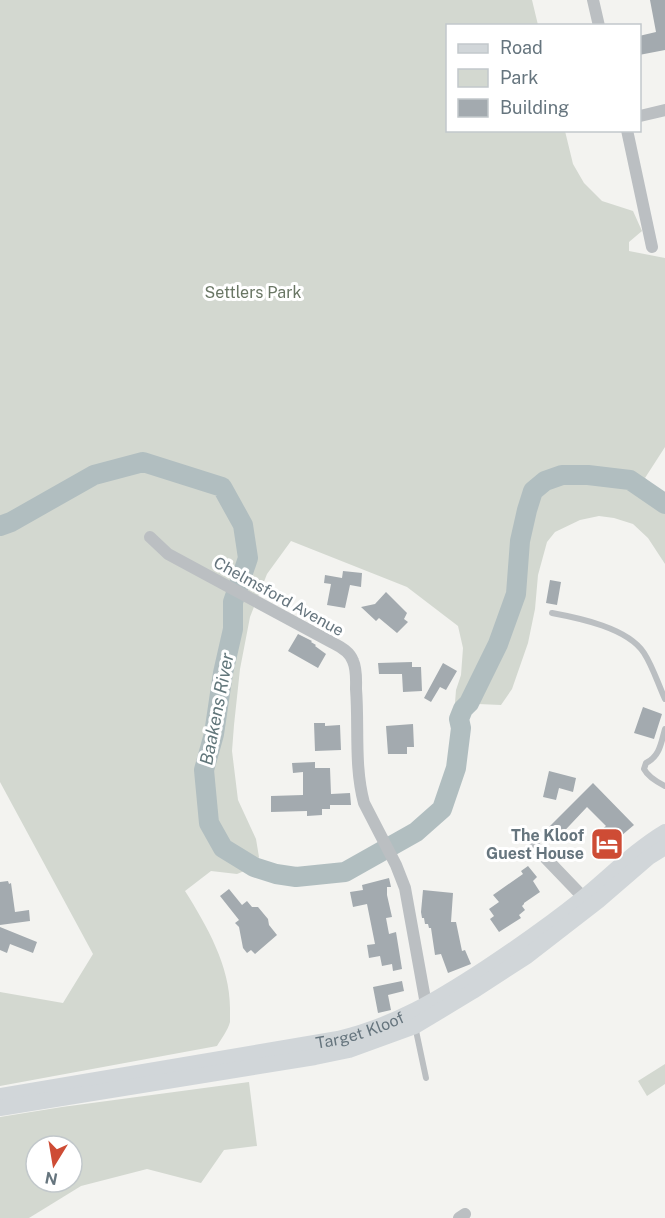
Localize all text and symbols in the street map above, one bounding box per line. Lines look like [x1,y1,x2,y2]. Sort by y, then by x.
legend [446,24,641,132]
text: Road [500,37,543,58]
text: Park [500,67,538,88]
text: Building [500,97,569,118]
park label: Settlers Park [205,283,301,302]
street label: Chelmsford Avenue [210,553,347,640]
water label: Baakens River [195,651,238,767]
place label: The Kloof Guest House [486,826,585,863]
hotel icon: The Kloof Guest House [589,826,625,862]
street label: Target Kloof [314,1008,407,1053]
north arrow [24,1134,84,1194]
text: N [43,1168,59,1189]

